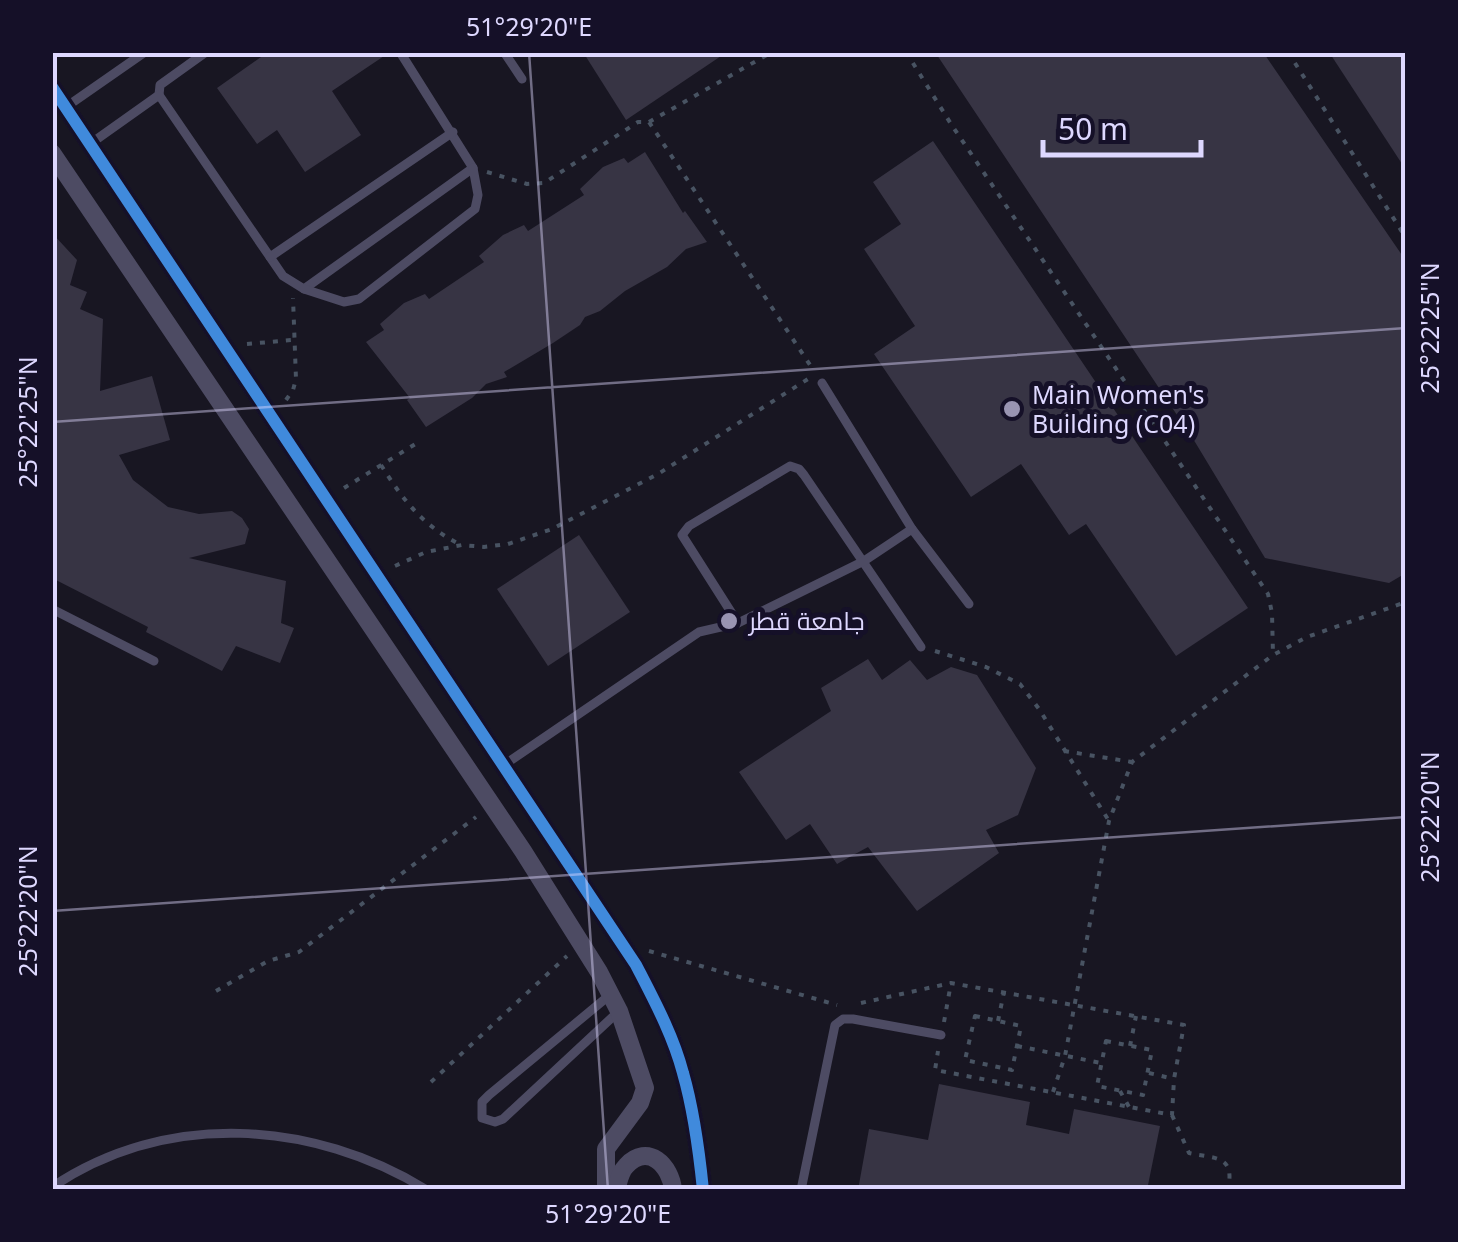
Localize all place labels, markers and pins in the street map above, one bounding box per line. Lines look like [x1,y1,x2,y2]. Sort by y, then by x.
place label: Main Women's Building (C04) [1032,377,1205,440]
marker: Main Women's Building (C04) [1001,398,1023,420]
place label: جامعة قطر [747,603,865,637]
marker: جامعة قطر [718,610,740,632]

